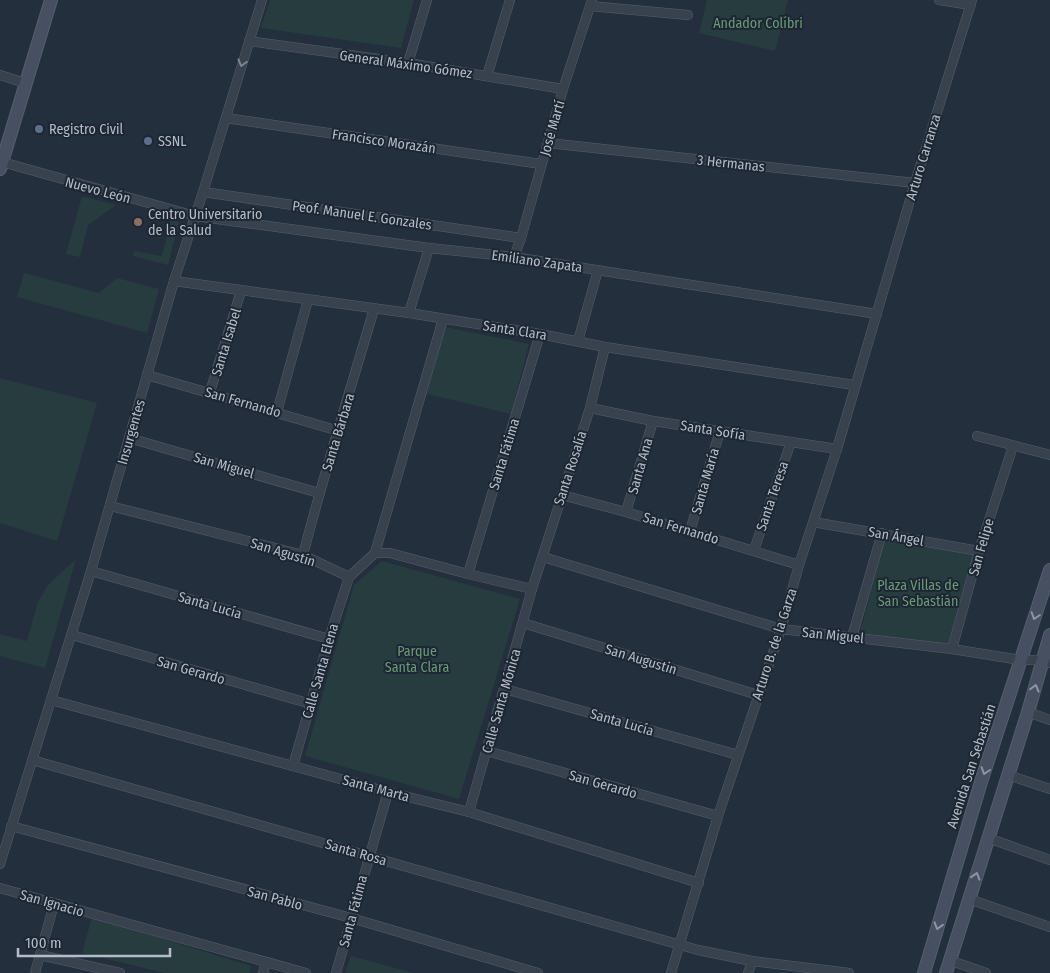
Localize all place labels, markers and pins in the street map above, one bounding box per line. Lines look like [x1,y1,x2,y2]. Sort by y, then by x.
place label: Registro Civil [49,121,124,138]
marker: Registro Civil [33,123,45,135]
place label: SSNL [158,133,186,150]
marker: SSNL [142,135,154,147]
place label: Centro Universitario de la Salud [148,206,262,239]
marker: Centro Universitario de la Salud [132,216,144,228]

